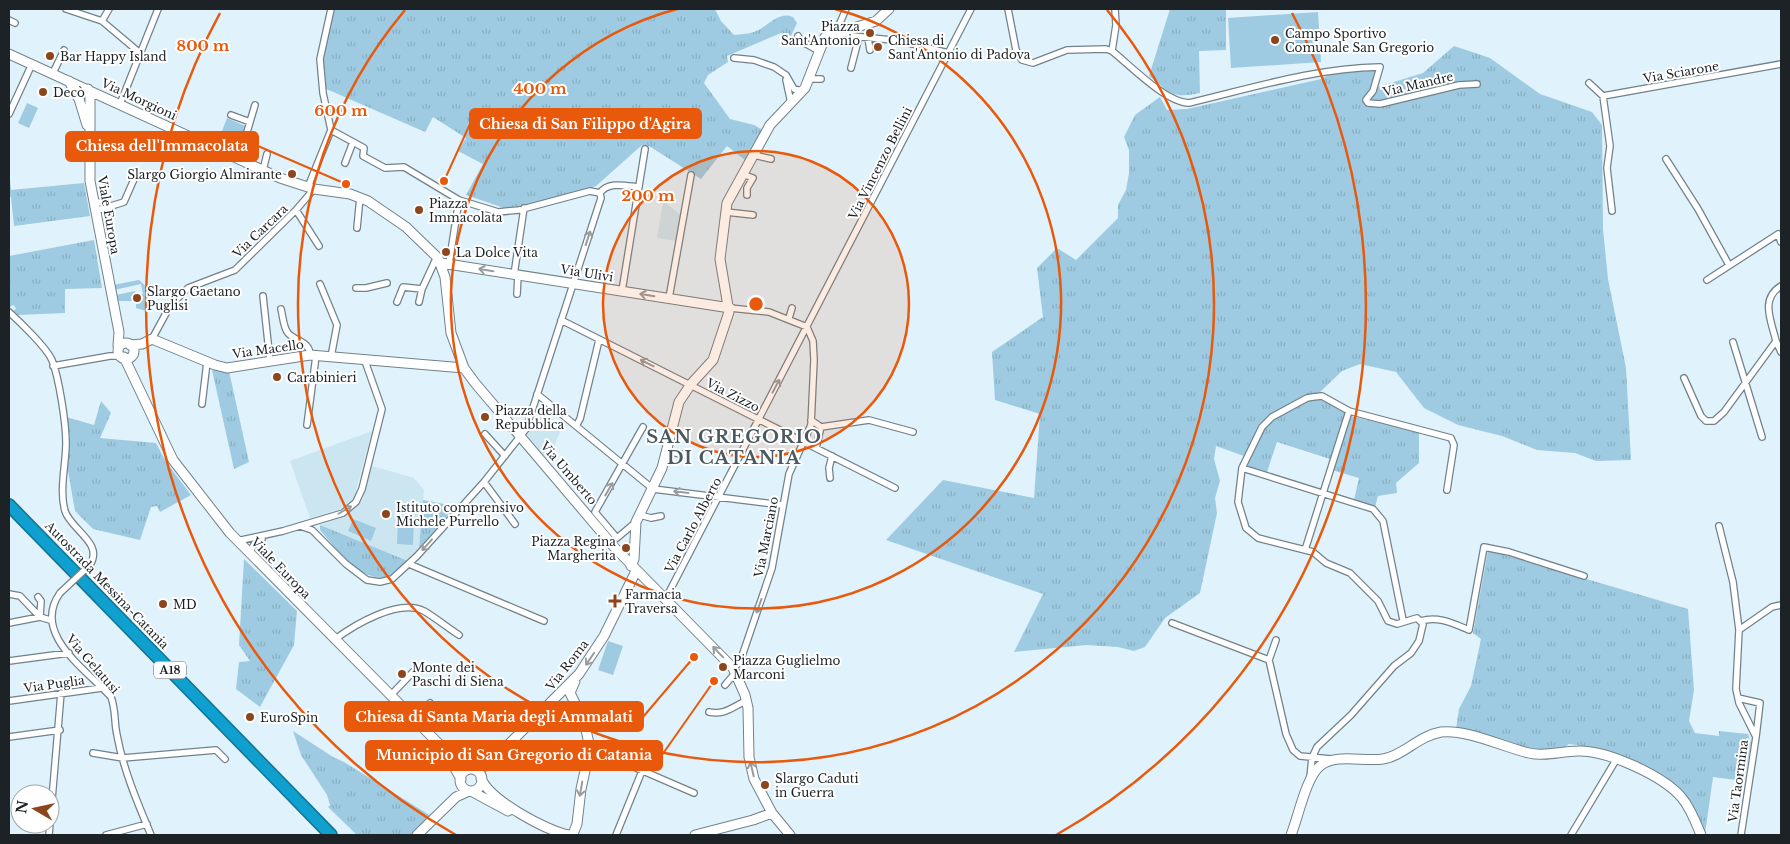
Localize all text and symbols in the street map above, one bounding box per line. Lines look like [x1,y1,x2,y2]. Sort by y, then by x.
place label: Piazza Sant'Antonio [781,19,860,48]
place label: Campo Sportivo Comunale San Gregorio [1285,26,1434,55]
marker: Piazza Sant'Antonio [864,27,876,39]
place label: Chiesa di Sant'Antonio di Padova [888,33,1031,62]
marker: Campo Sportivo Comunale San Gregorio [1269,34,1281,46]
text: 800 m [177,36,230,55]
marker: Chiesa di Sant'Antonio di Padova [872,41,884,53]
place label: Bar Happy Island [60,49,167,64]
marker: Bar Happy Island [44,50,56,62]
street label: Via Sciarone [1641,58,1720,86]
street label: Via Mandre [1380,69,1455,100]
street label: Via Morgioni [98,75,179,123]
text: 400 m [513,79,567,98]
place label: Decò [53,85,85,100]
marker: Decò [37,86,49,98]
text: 600 m [314,101,368,120]
street label: Via Vincenzo Bellini [845,104,915,223]
callout: Chiesa di San Filippo d'Agira [470,109,701,138]
text: Chiesa di San Filippo d'Agira [479,115,691,133]
callout: Chiesa dell'Immacolata [66,132,258,161]
text: Chiesa dell'Immacolata [76,137,248,155]
place label: Slargo Giorgio Almirante [127,167,282,182]
marker: Slargo Giorgio Almirante [286,168,298,180]
street label: Viale Europa [95,174,123,256]
text: 200 m [622,186,675,205]
place label: Piazza Immacolata [429,196,503,225]
street label: Via Carcara [229,201,291,262]
marker: Piazza Immacolata [413,204,425,216]
one-way arrow [584,230,594,246]
place label: La Dolce Vita [456,245,538,260]
marker: La Dolce Vita [440,246,452,258]
street label: Via Ulivi [559,261,614,285]
one-way arrow [479,265,495,275]
place label: Slargo Gaetano Puglisi [147,284,241,313]
one-way arrow [639,289,655,299]
marker: Slargo Gaetano Puglisi [131,292,143,304]
centre of rings [747,295,765,313]
street label: Via Macello [230,337,305,362]
one-way arrow [640,358,655,367]
place label: Carabinieri [287,370,357,385]
marker: Carabinieri [271,371,283,383]
street label: Via Zizzo [703,375,762,415]
one-way arrow [772,379,781,394]
place label: Piazza della Repubblica [495,403,567,432]
marker: Piazza della Repubblica [479,411,491,423]
district label: SAN GREGORIO DI CATANIA [646,426,822,469]
street label: Via Umberto [537,438,601,508]
street label: Via Carlo Alberto [661,475,725,576]
one-way arrow [604,482,614,496]
one-way arrow [674,487,690,497]
street label: Via Marciano [751,495,781,580]
place label: Istituto comprensivo Michele Purrello [396,500,524,529]
one-way arrow [338,505,353,515]
marker: Istituto comprensivo Michele Purrello [380,508,392,520]
street label: Autostrada Messina-Catania [41,517,172,652]
street label: Viale Europa [247,534,314,602]
place label: Piazza Regina Margherita [531,534,616,563]
one-way arrow [421,539,432,552]
marker: Piazza Regina Margherita [620,542,632,554]
place label: Farmacia Traversa [625,587,682,616]
marker: Farmacia Traversa [609,595,621,607]
place label: MD [173,597,197,612]
one-way arrow [754,597,763,613]
marker: MD [157,598,169,610]
street label: Via Gelatusi [63,631,123,697]
street label: Via Roma [542,636,592,694]
one-way arrow [712,646,724,658]
one-way arrow [585,652,595,666]
place label: Piazza Guglielmo Marconi [733,653,841,682]
place label: Monte dei Paschi di Siena [412,660,504,689]
marker: Piazza Guglielmo Marconi [717,661,729,673]
road number: A18 [154,662,186,678]
marker: Monte dei Paschi di Siena [396,668,408,680]
street label: Via Puglia [22,672,86,696]
callout: Chiesa di Santa Maria degli Ammalati [345,702,643,731]
text: Chiesa di Santa Maria degli Ammalati [355,708,633,726]
place label: EuroSpin [260,710,318,725]
marker: EuroSpin [244,711,256,723]
street label: Via Taormina [1725,738,1751,824]
callout: Municipio di San Gregorio di Catania [366,741,662,770]
text: Municipio di San Gregorio di Catania [376,746,652,764]
one-way arrow [747,762,756,778]
place label: Slargo Caduti in Guerra [775,771,858,800]
marker: Slargo Caduti in Guerra [759,779,771,791]
one-way arrow [576,780,586,796]
north arrow [10,784,60,834]
text: N [12,799,32,815]

